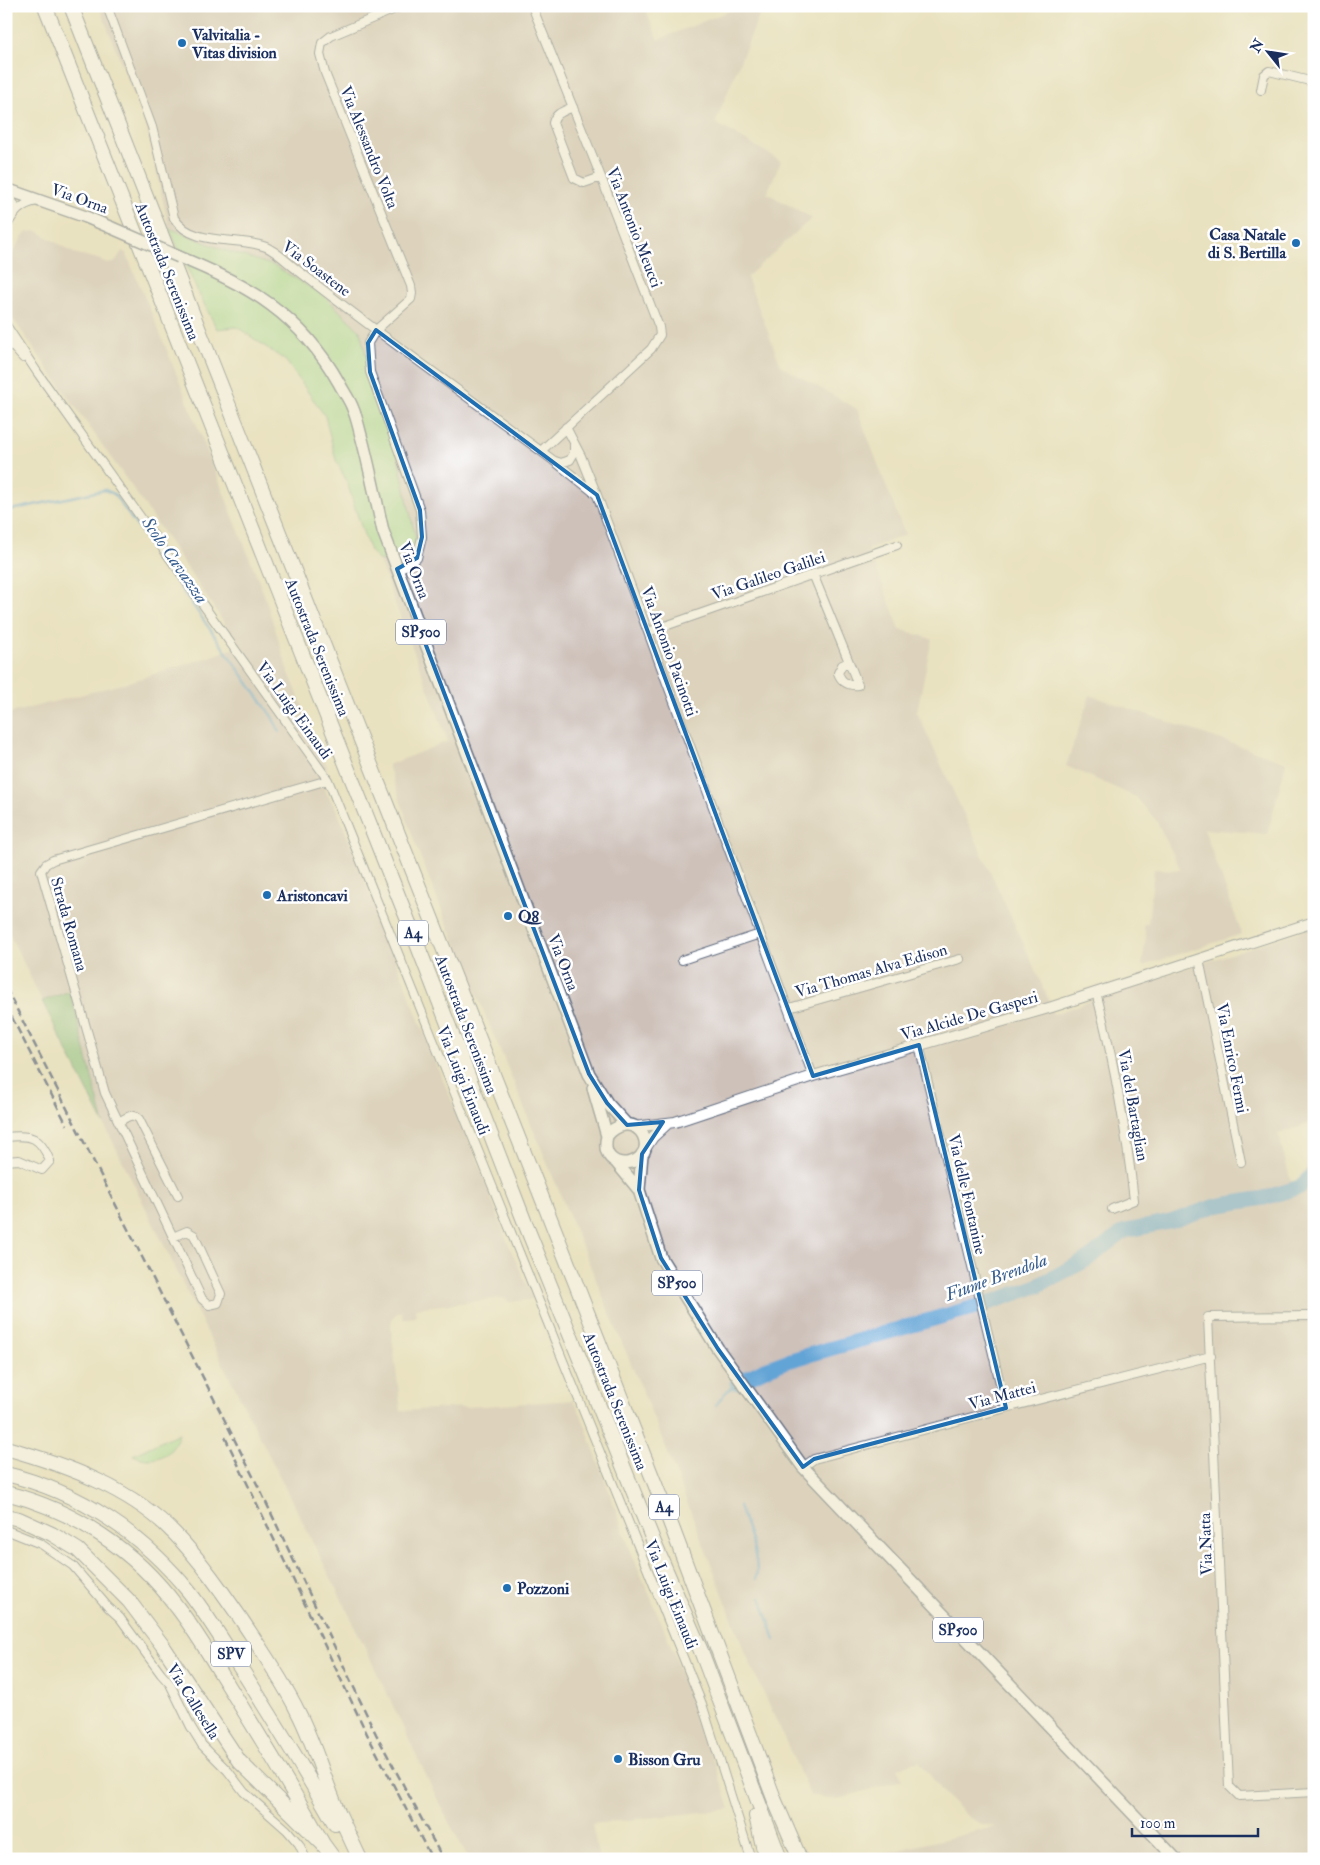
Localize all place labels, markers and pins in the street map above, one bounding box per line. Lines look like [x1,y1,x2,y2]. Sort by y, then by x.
place label: Valvitalia - Vitas division [191,25,278,63]
marker: Valvitalia - Vitas division [176,37,188,49]
place label: Casa Natale di S. Bertilla [1208,225,1286,263]
marker: Casa Natale di S. Bertilla [1290,237,1302,249]
place label: Aristoncavi [276,886,349,906]
marker: Aristoncavi [261,889,273,901]
place label: Q8 [518,907,542,927]
marker: Q8 [502,910,514,922]
place label: Pozzoni [517,1579,570,1599]
marker: Pozzoni [501,1582,513,1594]
place label: Bisson Gru [628,1750,701,1770]
marker: Bisson Gru [612,1753,624,1765]

